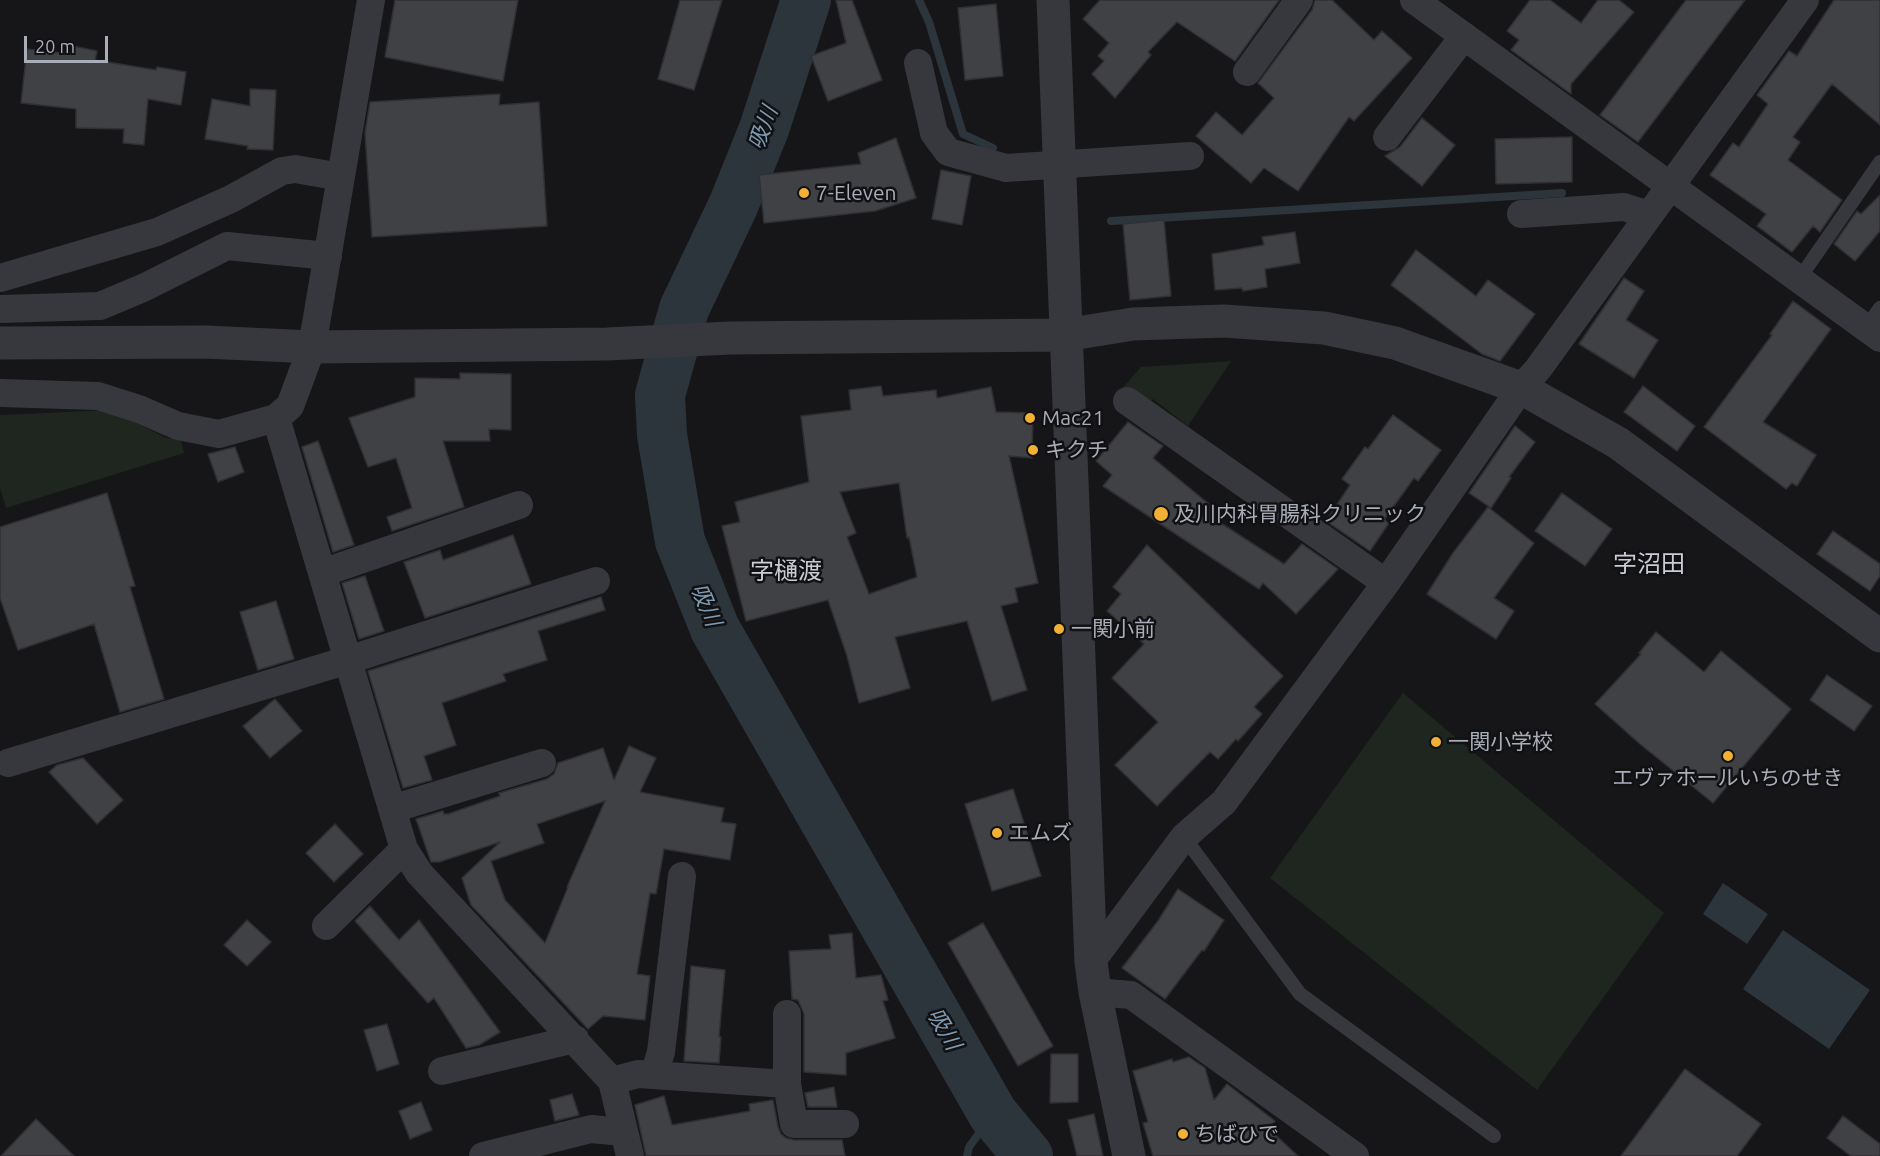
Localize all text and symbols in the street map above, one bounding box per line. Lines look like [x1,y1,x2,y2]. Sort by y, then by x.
scale bar [27,24,111,62]
text: 20 m [35,36,75,56]
water label: 吸川 [743,103,783,153]
place label: 7-Eleven [816,180,897,206]
marker: 7-Eleven [797,186,811,200]
place label: Mac21 [1042,405,1104,431]
marker: Mac21 [1023,411,1037,425]
place label: キクチ [1045,437,1108,463]
marker: キクチ [1026,443,1040,457]
place label: 及川内科胃腸科クリニック [1174,501,1426,527]
marker: 及川内科胃腸科クリニック [1152,505,1170,523]
district label: 字沼田 [1613,550,1685,578]
district label: 字樋渡 [750,557,822,585]
water label: 吸川 [685,580,727,630]
place label: 一関小前 [1071,616,1155,642]
marker: 一関小前 [1052,622,1066,636]
place label: 一関小学校 [1448,729,1553,755]
marker: 一関小学校 [1429,735,1443,749]
marker: エヴァホールいちのせき [1721,749,1735,763]
place label: エヴァホールいちのせき [1613,765,1843,791]
place label: エムズ [1009,820,1072,846]
marker: エムズ [990,826,1004,840]
water label: 吸川 [922,1003,966,1055]
place label: ちばひで [1195,1121,1279,1147]
marker: ちばひで [1176,1127,1190,1141]

